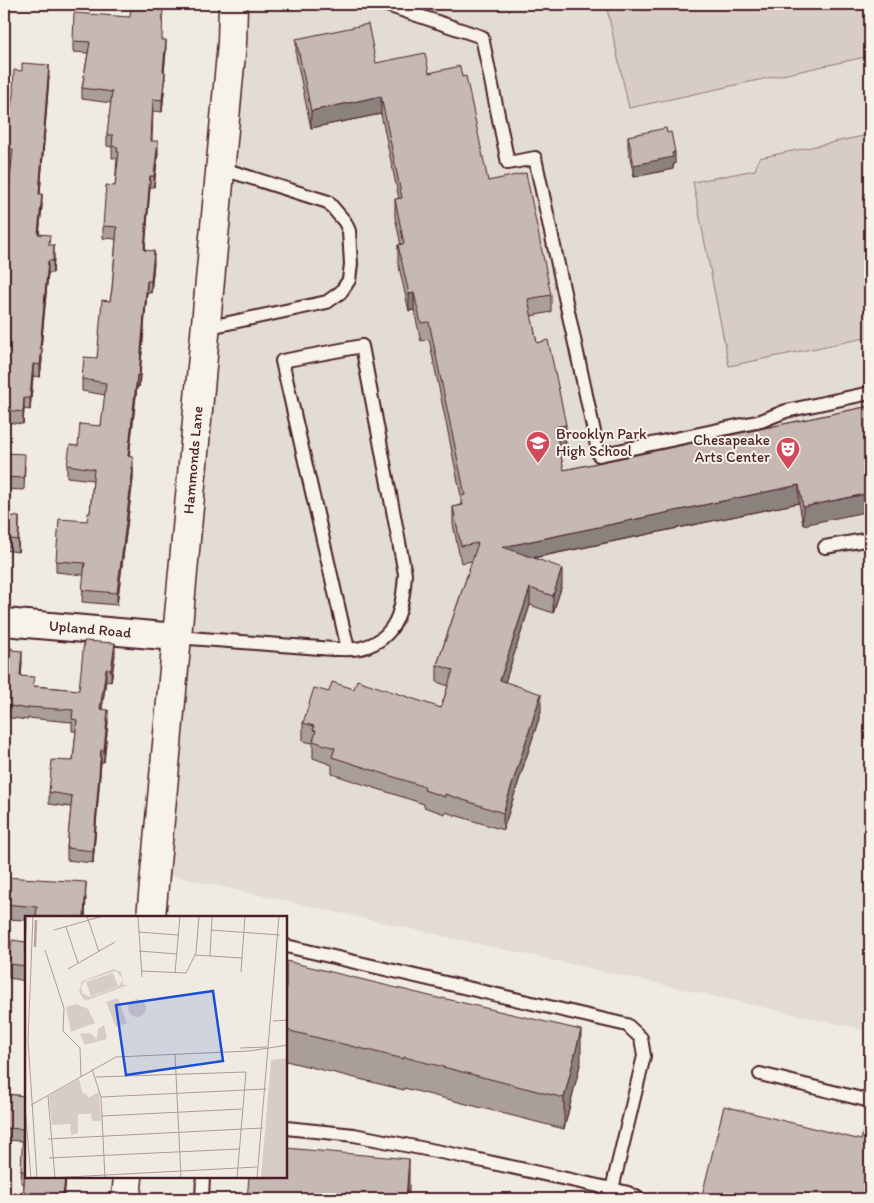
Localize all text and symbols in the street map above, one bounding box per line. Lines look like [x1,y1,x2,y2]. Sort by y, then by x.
street label: Hammonds Lane [179,405,207,515]
place label: Brooklyn Park High School [556,425,647,460]
school or university icon: Brooklyn Park High School [525,430,551,464]
place label: Chesapeake Arts Center [693,431,770,466]
theatre icon: Chesapeake Arts Center [775,436,801,470]
street label: Upland Road [48,616,132,642]
inset map [25,916,288,1178]

